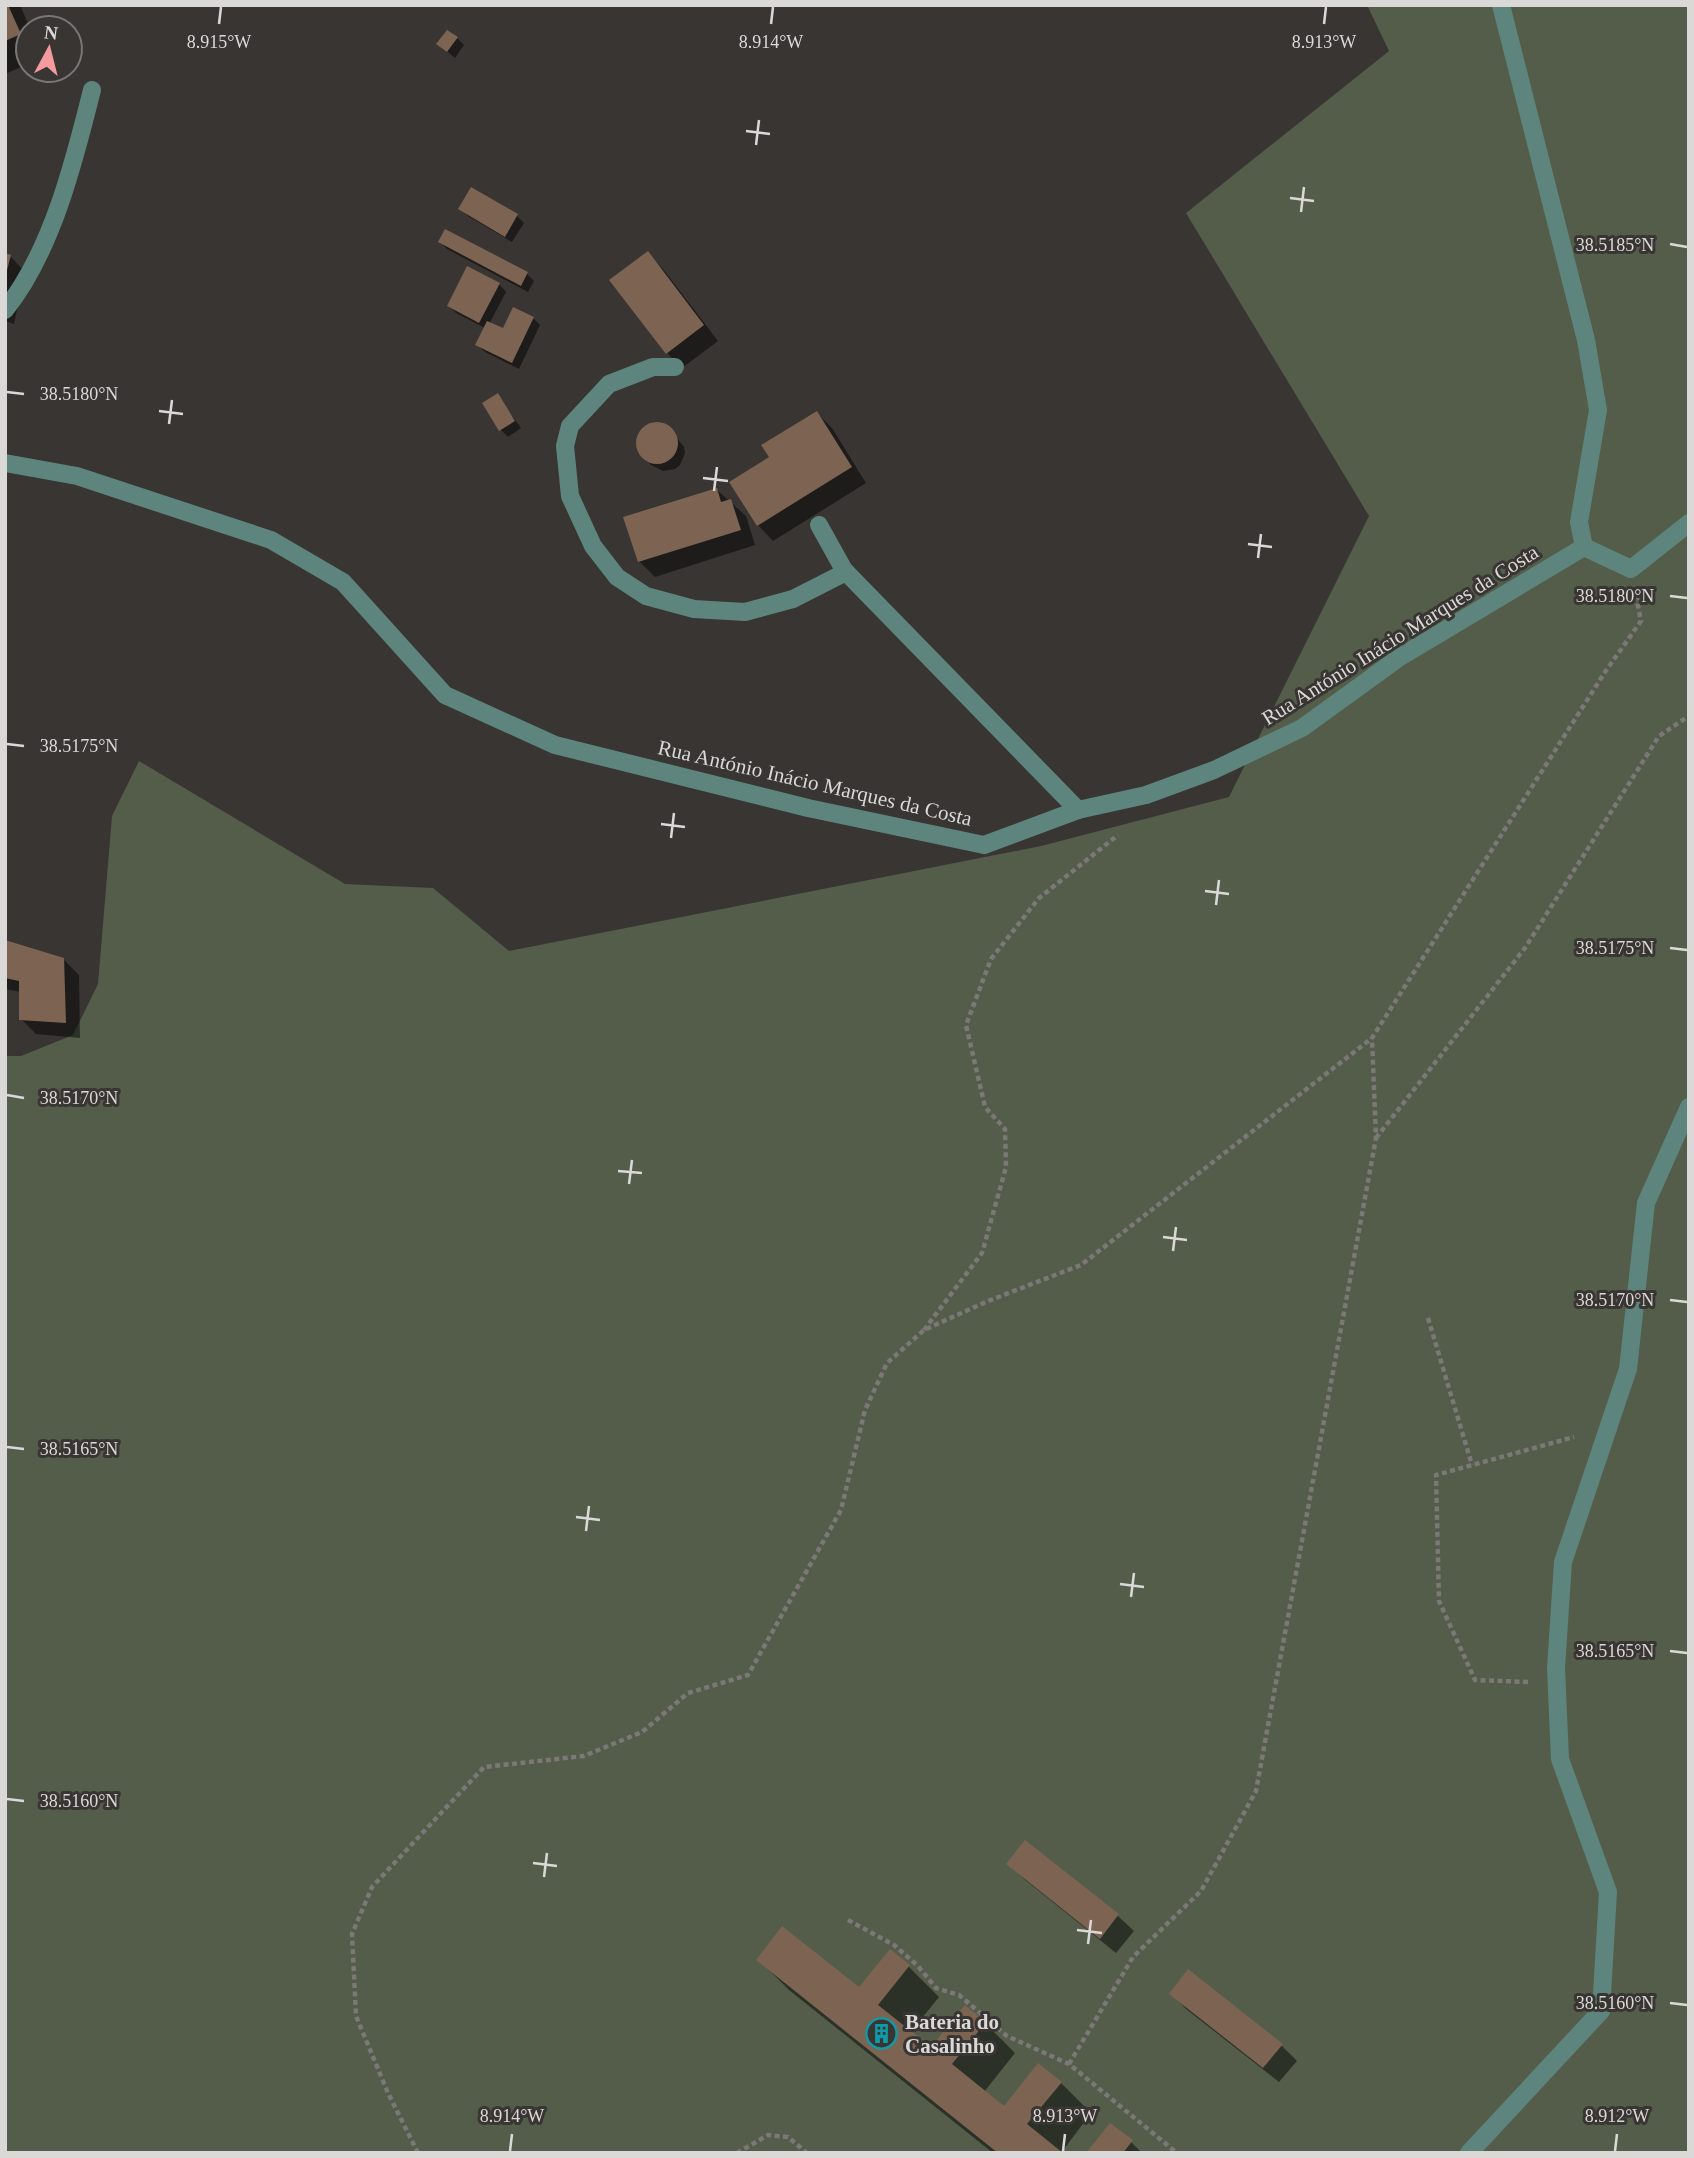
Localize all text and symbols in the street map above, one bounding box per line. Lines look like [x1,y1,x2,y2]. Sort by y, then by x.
north arrow [14,14,84,84]
text: N [43,21,59,44]
text: 8.915°W [187,32,251,52]
text: 8.914°W [739,32,803,52]
text: 8.913°W [1292,32,1356,52]
text: 38.5185°N [1576,235,1654,255]
text: 38.5180°N [40,384,118,404]
street label: Rua António Inácio Marques da Costa [1257,539,1543,730]
text: 38.5180°N [1576,586,1654,606]
street label: Rua António Inácio Marques da Costa [656,735,975,831]
text: 38.5175°N [40,736,118,756]
text: 38.5175°N [1576,938,1654,958]
text: 38.5170°N [40,1088,118,1108]
text: 38.5170°N [1576,1290,1654,1310]
text: 38.5165°N [40,1439,118,1459]
text: 38.5165°N [1576,1641,1654,1661]
text: 38.5160°N [40,1791,118,1811]
text: 38.5160°N [1576,1993,1654,2013]
place label: Bateria do Casalinho [905,2010,999,2058]
building icon: Bateria do Casalinho [865,2017,899,2051]
text: 8.914°W [480,2106,544,2126]
text: 8.913°W [1033,2106,1097,2126]
text: 8.912°W [1585,2106,1649,2126]

